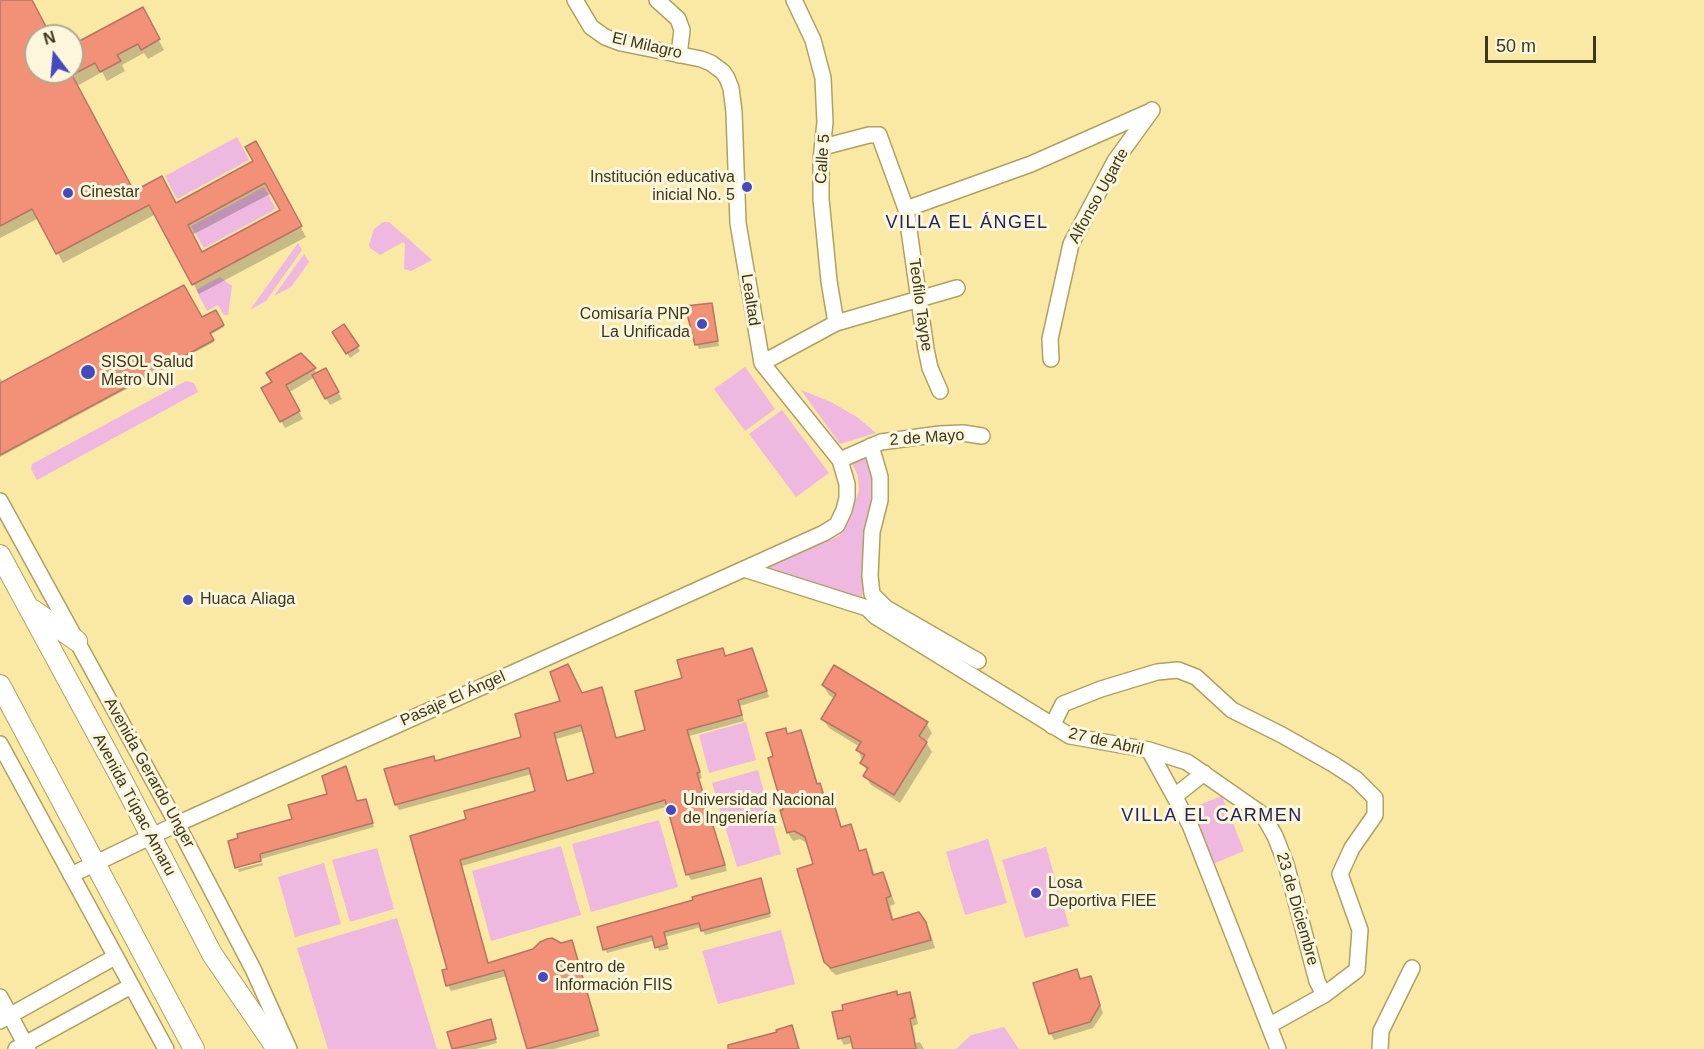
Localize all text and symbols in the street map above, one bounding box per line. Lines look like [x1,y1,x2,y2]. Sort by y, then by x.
north arrow [24,24,84,84]
scale bar [1488,24,1599,62]
text: N [42,28,57,48]
street label: El Milagro [610,29,684,63]
text: 50 m [1496,36,1536,56]
street label: Calle 5 [812,133,834,185]
street label: Alfonso Ugarte [1065,145,1133,247]
place label: Institución educativa inicial No. 5 [590,168,735,206]
marker: Institución educativa inicial No. 5 [740,180,754,194]
place label: Cinestar [80,183,140,203]
marker: Cinestar [61,186,75,200]
district label: VILLA EL ÁNGEL [885,212,1049,234]
street label: Teofilo Taype [904,257,936,353]
street label: Lealtad [736,273,764,327]
place label: Comisaría PNP La Unificada [580,305,690,343]
marker: Comisaría PNP La Unificada [695,317,709,331]
place label: SISOL Salud Metro UNI [101,353,194,391]
marker: SISOL Salud Metro UNI [79,363,97,381]
street label: 2 de Mayo [889,426,965,450]
place label: Huaca Aliaga [200,590,295,610]
marker: Huaca Aliaga [181,593,195,607]
street label: Pasaje El Ángel [397,667,509,731]
street label: Avenida Gerardo Unger [100,695,198,851]
street label: 27 de Abril [1067,724,1145,760]
street label: Avenida Túpac Amaru [88,731,180,879]
place label: Universidad Nacional de Ingeniería [683,791,834,829]
marker: Universidad Nacional de Ingeniería [664,803,678,817]
district label: VILLA EL CARMEN [1121,805,1303,827]
street label: 23 de Diciembre [1272,850,1322,968]
place label: Losa Deportiva FIEE [1048,874,1156,912]
marker: Losa Deportiva FIEE [1029,886,1043,900]
place label: Centro de Información FIIS [555,958,672,996]
marker: Centro de Información FIIS [536,970,550,984]

